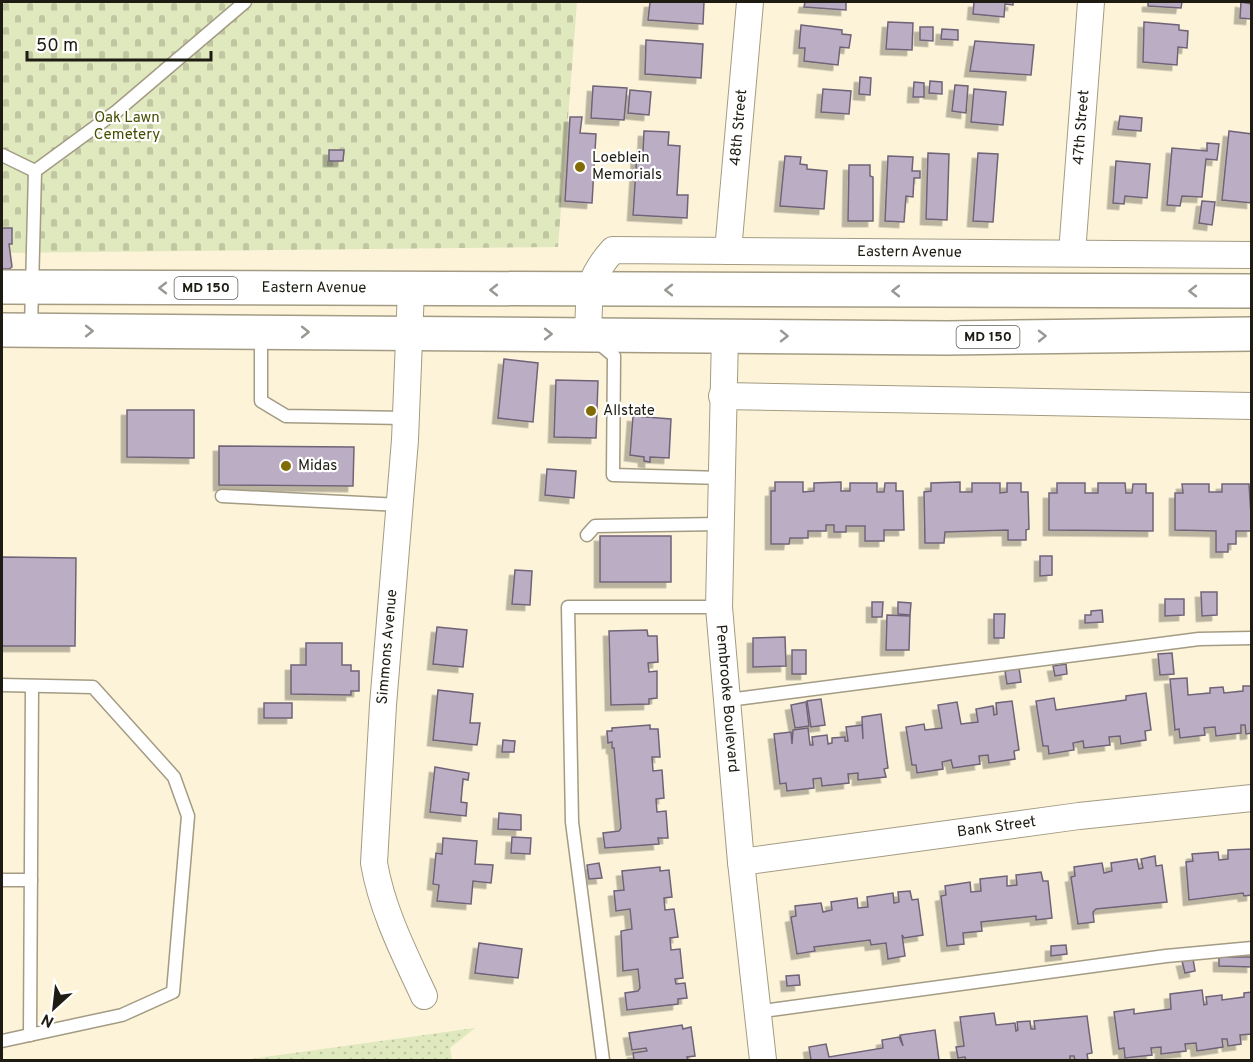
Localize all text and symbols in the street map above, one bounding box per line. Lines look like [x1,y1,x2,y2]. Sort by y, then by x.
scale bar [27,24,212,62]
text: 50 m [36,35,78,58]
street label: 48th Street [726,88,752,167]
street label: 47th Street [1069,89,1094,166]
park label: Oak Lawn Cemetery [94,109,160,145]
place label: Loeblein Memorials [592,149,662,185]
marker: Loeblein Memorials [573,160,587,174]
street label: Eastern Avenue [857,242,962,262]
road number: MD 150 [174,277,238,299]
street label: Eastern Avenue [262,278,366,298]
one-way arrow [159,282,168,294]
one-way arrow [490,284,499,296]
one-way arrow [664,284,673,297]
one-way arrow [892,285,901,297]
one-way arrow [1189,285,1198,297]
one-way arrow [85,325,94,337]
one-way arrow [301,326,310,338]
road number: MD 150 [956,326,1020,348]
one-way arrow [544,328,553,340]
one-way arrow [779,330,788,342]
one-way arrow [1037,330,1046,343]
place label: Allstate [603,402,655,421]
marker: Allstate [584,404,598,418]
place label: Midas [298,457,337,476]
marker: Midas [279,459,293,473]
street label: Simmons Avenue [374,589,402,705]
street label: Pembrooke Boulevard [711,624,743,773]
street label: Bank Street [956,812,1037,842]
north arrow [24,978,84,1038]
text: N [38,1008,58,1031]

